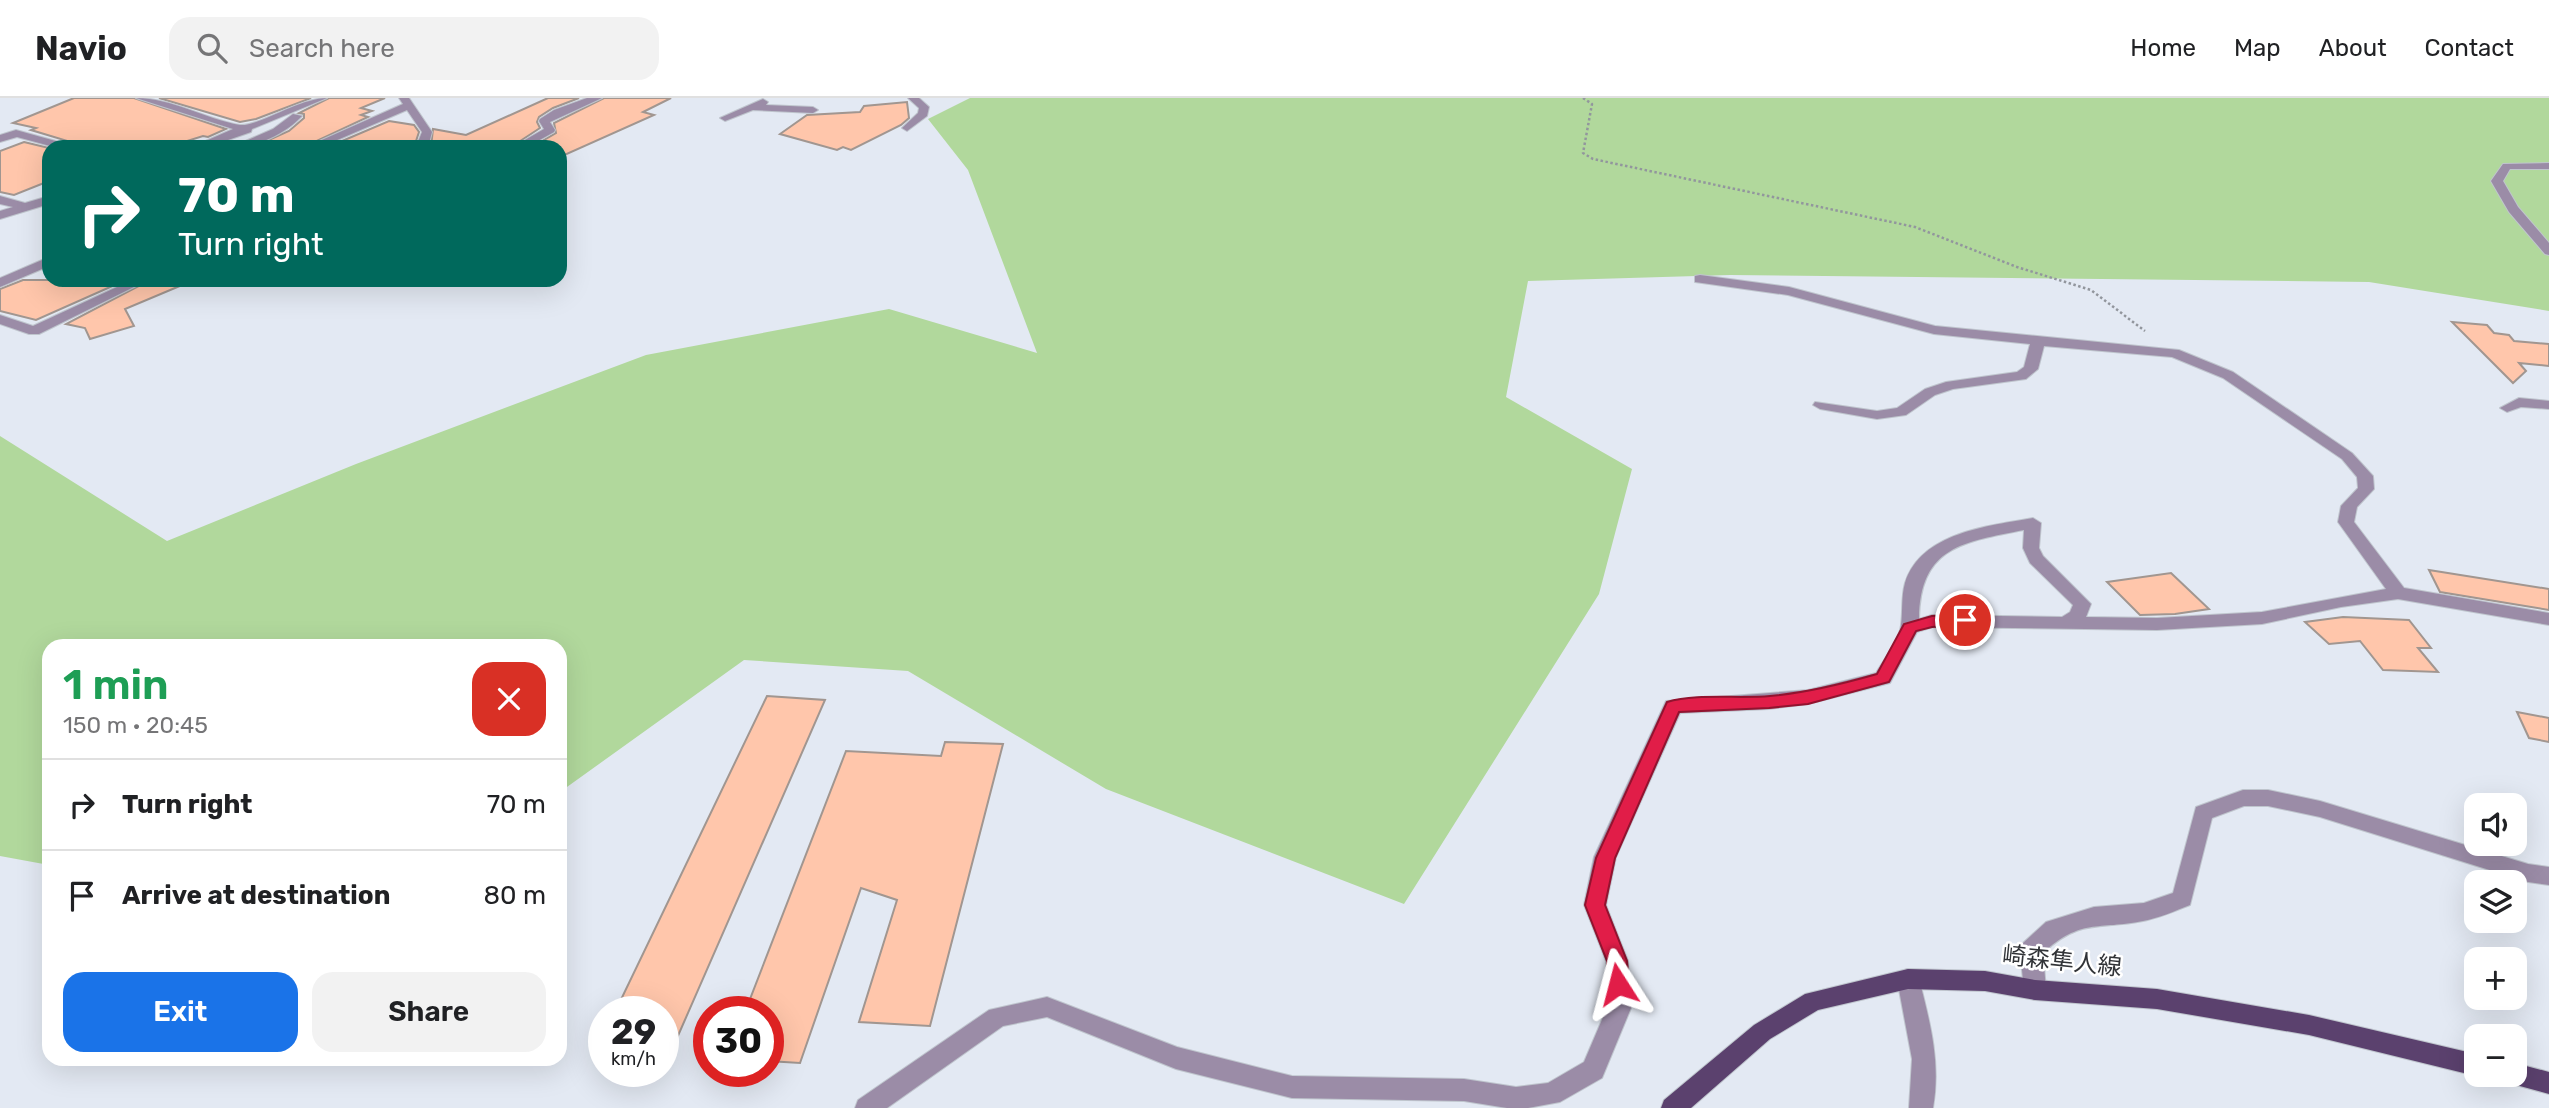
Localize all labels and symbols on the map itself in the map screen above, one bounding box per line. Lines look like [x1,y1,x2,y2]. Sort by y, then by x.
pin [1935,590,1995,650]
street label: 崎森隼人線 [2001,941,2123,981]
position arrow [1581,947,1655,1021]
speed limit sign: 30 [693,996,784,1087]

